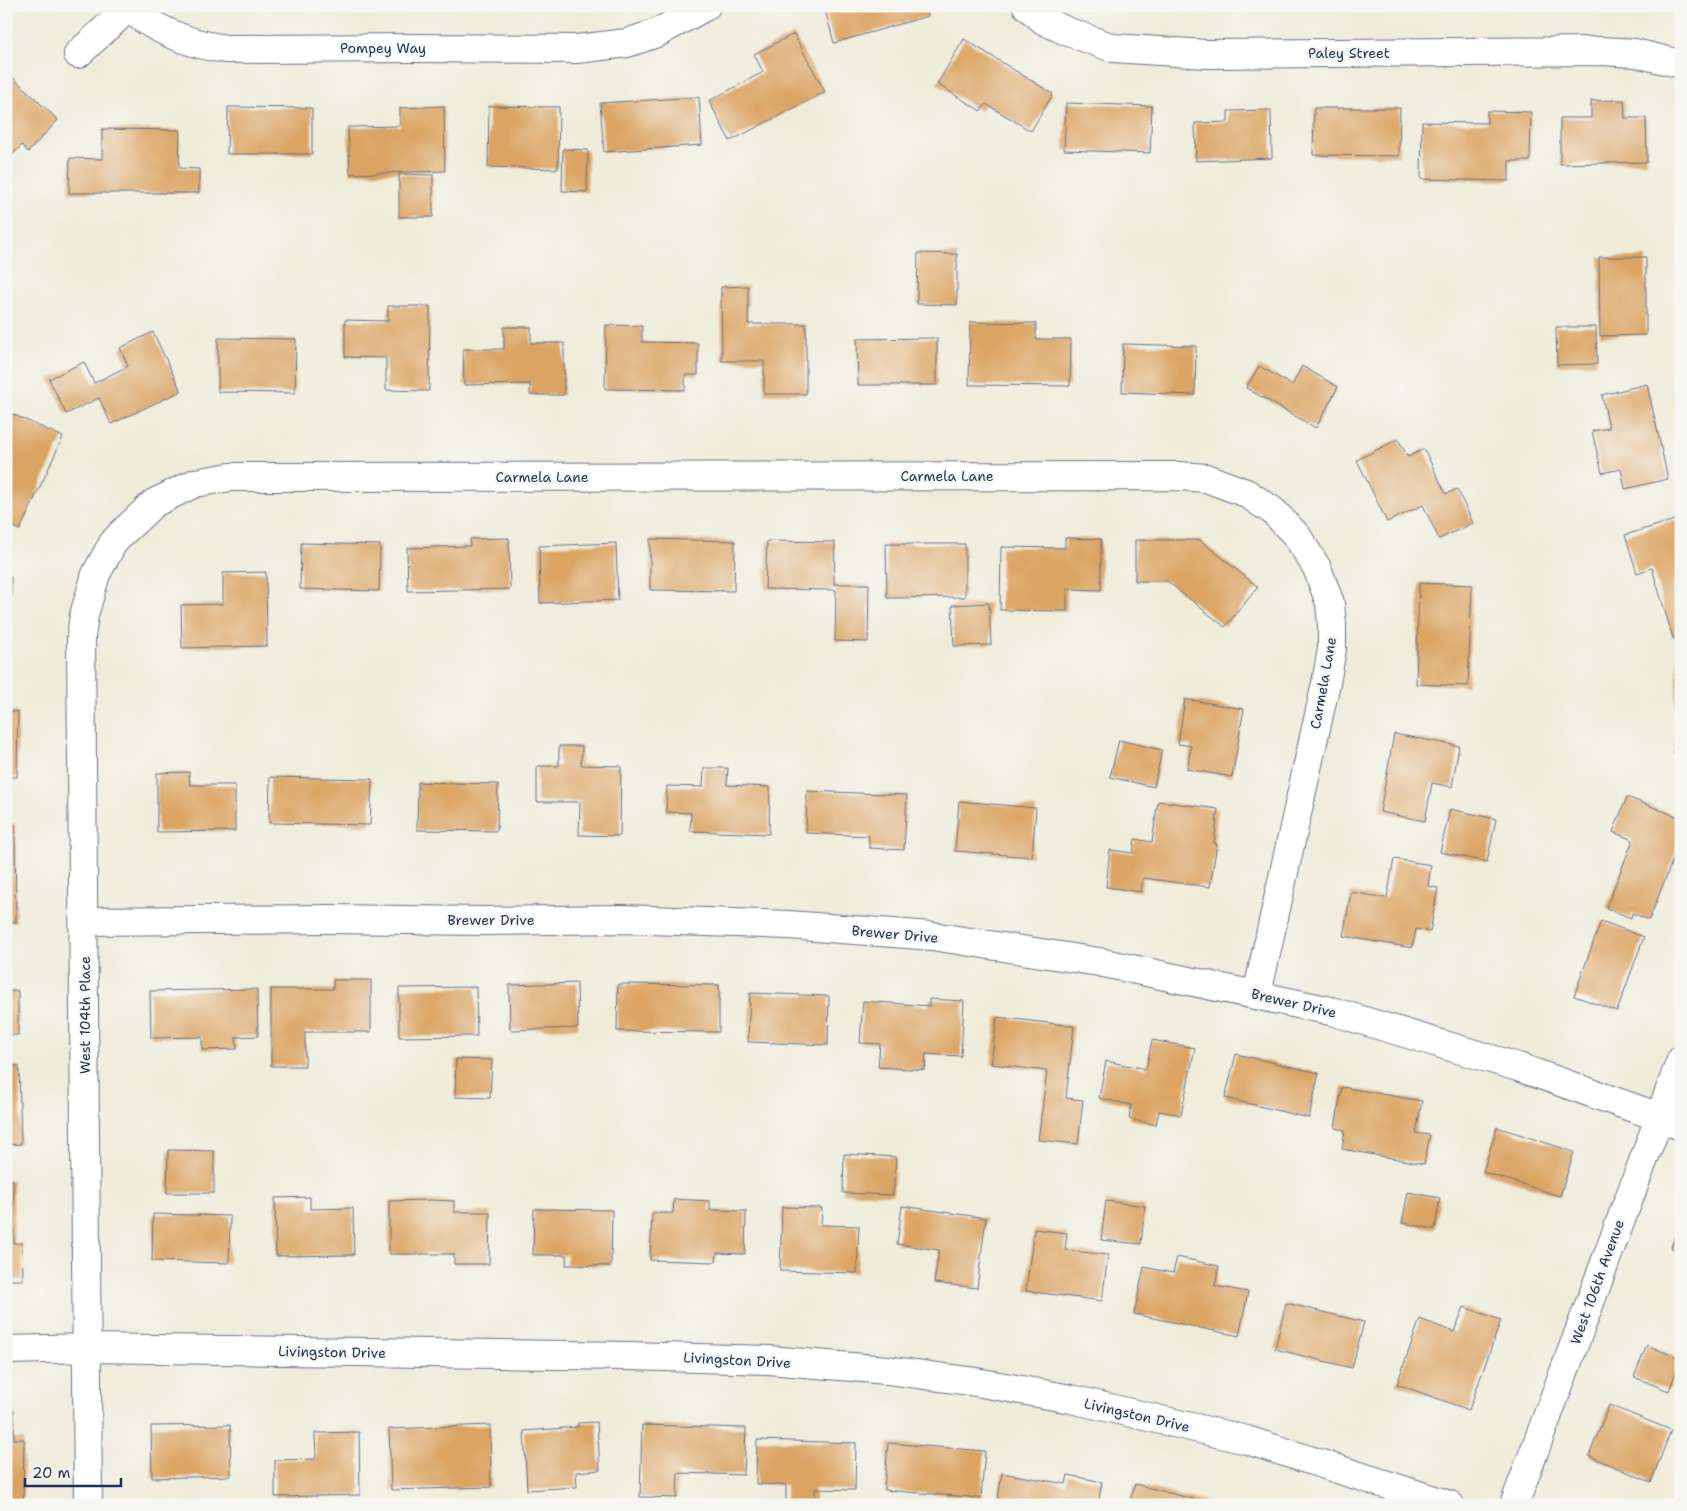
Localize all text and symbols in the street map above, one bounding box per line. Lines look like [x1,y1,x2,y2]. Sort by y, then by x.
street label: Pompey Way [340,39,426,57]
street label: Paley Street [1308,44,1390,62]
street label: Carmela Lane [900,467,994,485]
street label: Carmela Lane [495,468,589,486]
street label: Carmela Lane [1306,635,1340,730]
street label: Brewer Drive [447,911,535,929]
street label: Brewer Drive [851,921,939,947]
street label: West 104th Place [76,956,94,1074]
street label: Brewer Drive [1250,984,1339,1022]
street label: West 106th Avenue [1566,1217,1628,1347]
street label: Livingston Drive [278,1342,386,1362]
street label: Livingston Drive [683,1348,791,1372]
street label: Livingston Drive [1082,1394,1192,1436]
scale bar [25,1456,121,1488]
text: 20 m [32,1463,71,1483]

